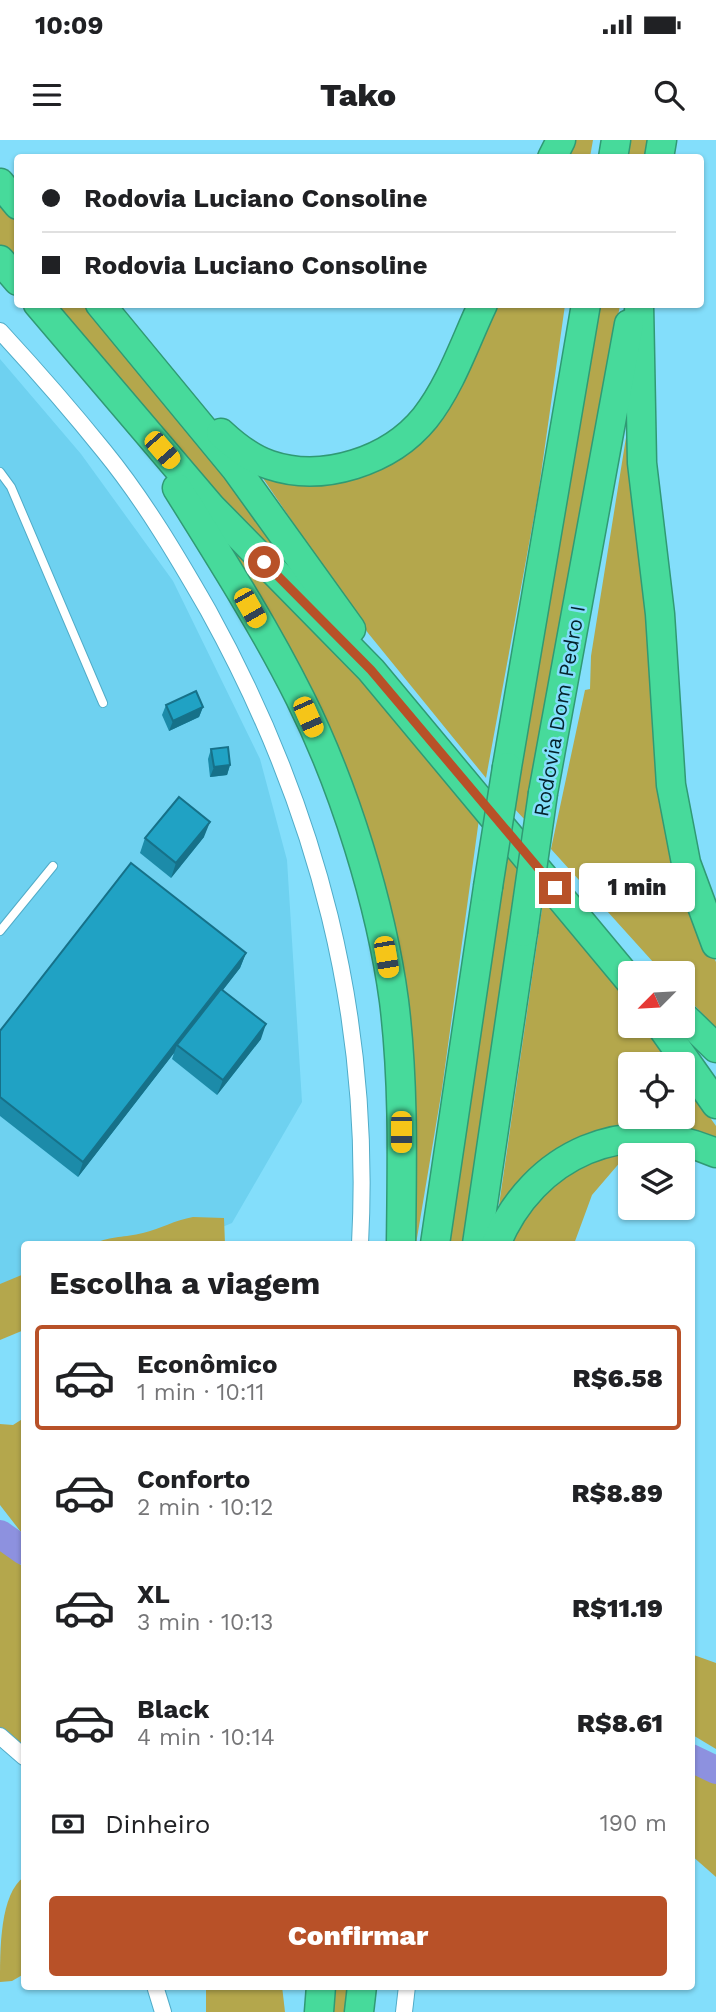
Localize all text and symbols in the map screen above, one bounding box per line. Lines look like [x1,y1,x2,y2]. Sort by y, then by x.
text: 10:09 [35,10,104,40]
icon: menu [28,76,66,114]
text: Tako [320,76,396,114]
icon: search [650,76,688,114]
text: Rodovia Luciano Consoline [84,183,427,213]
text: Rodovia Luciano Consoline [84,250,427,280]
car [141,427,184,473]
route start [248,546,280,578]
car [231,585,270,631]
street label: Rodovia Dom Pedro I [528,603,590,819]
car [290,694,327,740]
callout: 1 min [580,864,695,912]
route end [539,872,571,904]
text: 1 min [607,874,667,901]
car [373,934,400,980]
north arrow [618,961,695,1038]
map controls [618,961,695,1220]
button: locate [618,1052,695,1129]
car [391,1111,412,1153]
button: layers [618,1143,695,1220]
text: Escolha a viagem [49,1264,320,1302]
icon: car [53,1346,116,1409]
text: Econômico [137,1349,278,1379]
text: R$6.58 [573,1363,663,1393]
text: 1 min · 10:11 [137,1379,265,1406]
icon: car [53,1461,116,1524]
text: Conforto [137,1464,250,1494]
text: R$8.89 [571,1478,663,1508]
text: 2 min · 10:12 [137,1494,273,1521]
icon: car [53,1576,116,1639]
text: XL [137,1579,170,1609]
text: R$11.19 [572,1593,663,1623]
text: 3 min · 10:13 [137,1609,273,1636]
icon: car [53,1691,116,1754]
text: Black [137,1694,209,1724]
text: R$8.61 [577,1708,663,1738]
text: 4 min · 10:14 [137,1724,275,1751]
icon: cash [49,1805,87,1843]
text: Dinheiro [105,1809,210,1839]
text: 190 m [600,1810,667,1837]
button: Confirmar [49,1896,667,1976]

